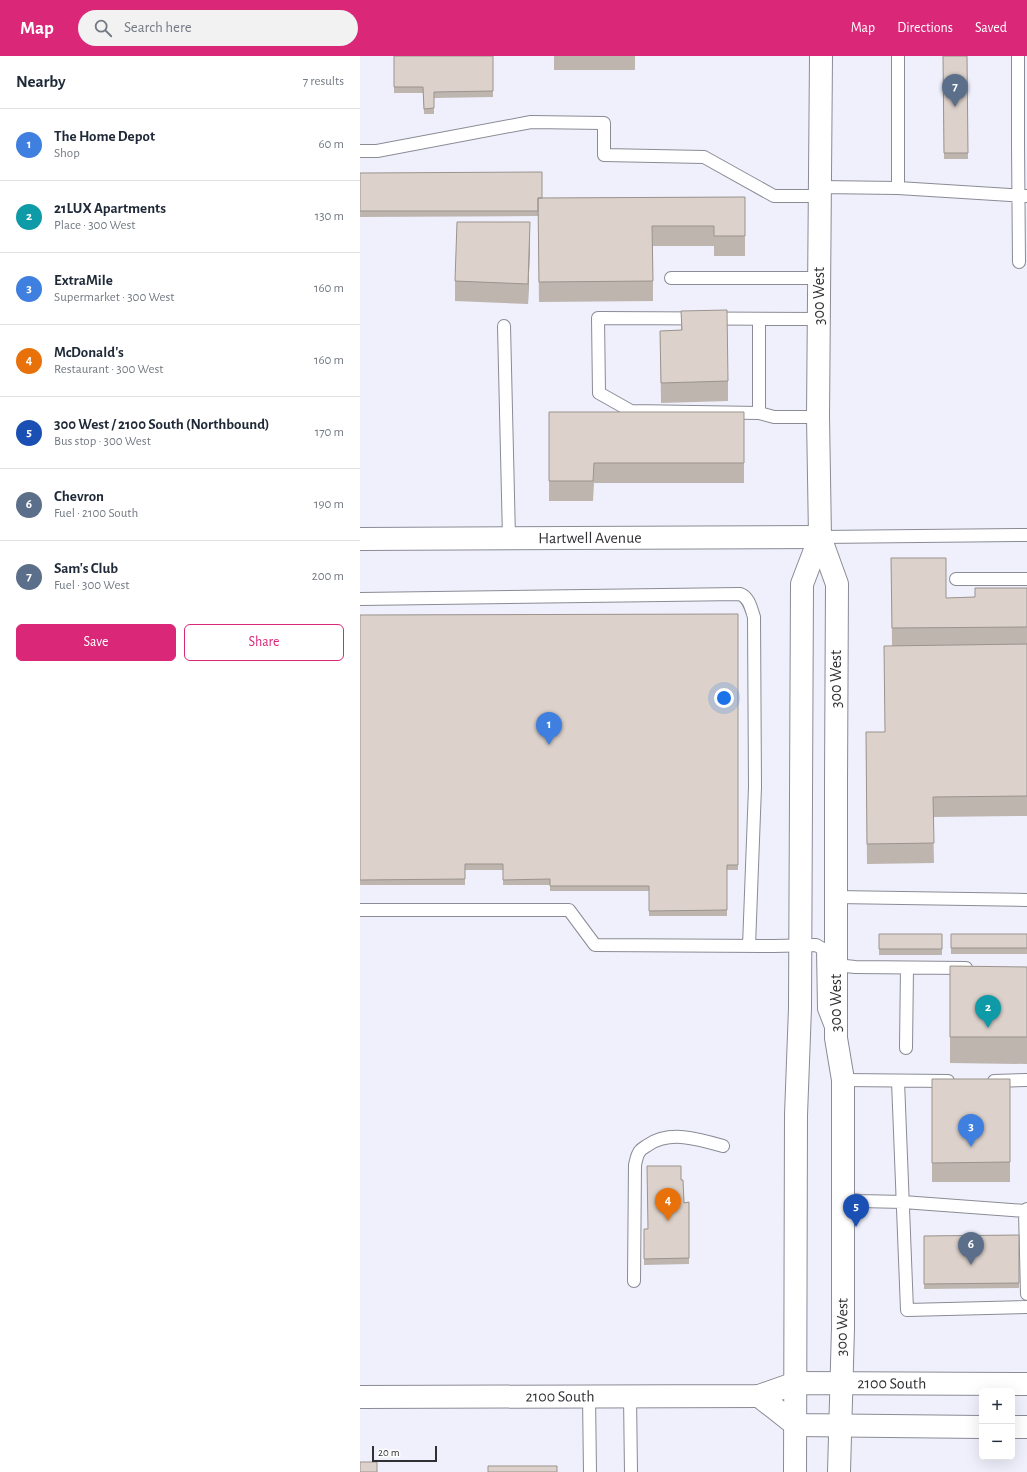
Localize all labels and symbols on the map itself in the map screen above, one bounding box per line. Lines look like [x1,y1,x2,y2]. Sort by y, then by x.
pin: 7 [942,74,968,107]
street label: 300 West [811,267,827,325]
street label: Hartwell Avenue [538,530,642,546]
street label: 300 West [828,650,844,708]
your location [714,688,734,708]
pin: 1 [536,712,562,745]
street label: 300 West [828,974,844,1032]
pin: 2 [975,995,1001,1028]
pin: 3 [958,1114,984,1147]
pin: 4 [655,1188,681,1221]
pin: 5 [843,1194,869,1227]
pin: 6 [958,1232,984,1265]
street label: 300 West [833,1298,851,1356]
street label: 2100 South [857,1375,926,1392]
street label: 2100 South [525,1388,595,1405]
scale bar [372,1444,437,1463]

